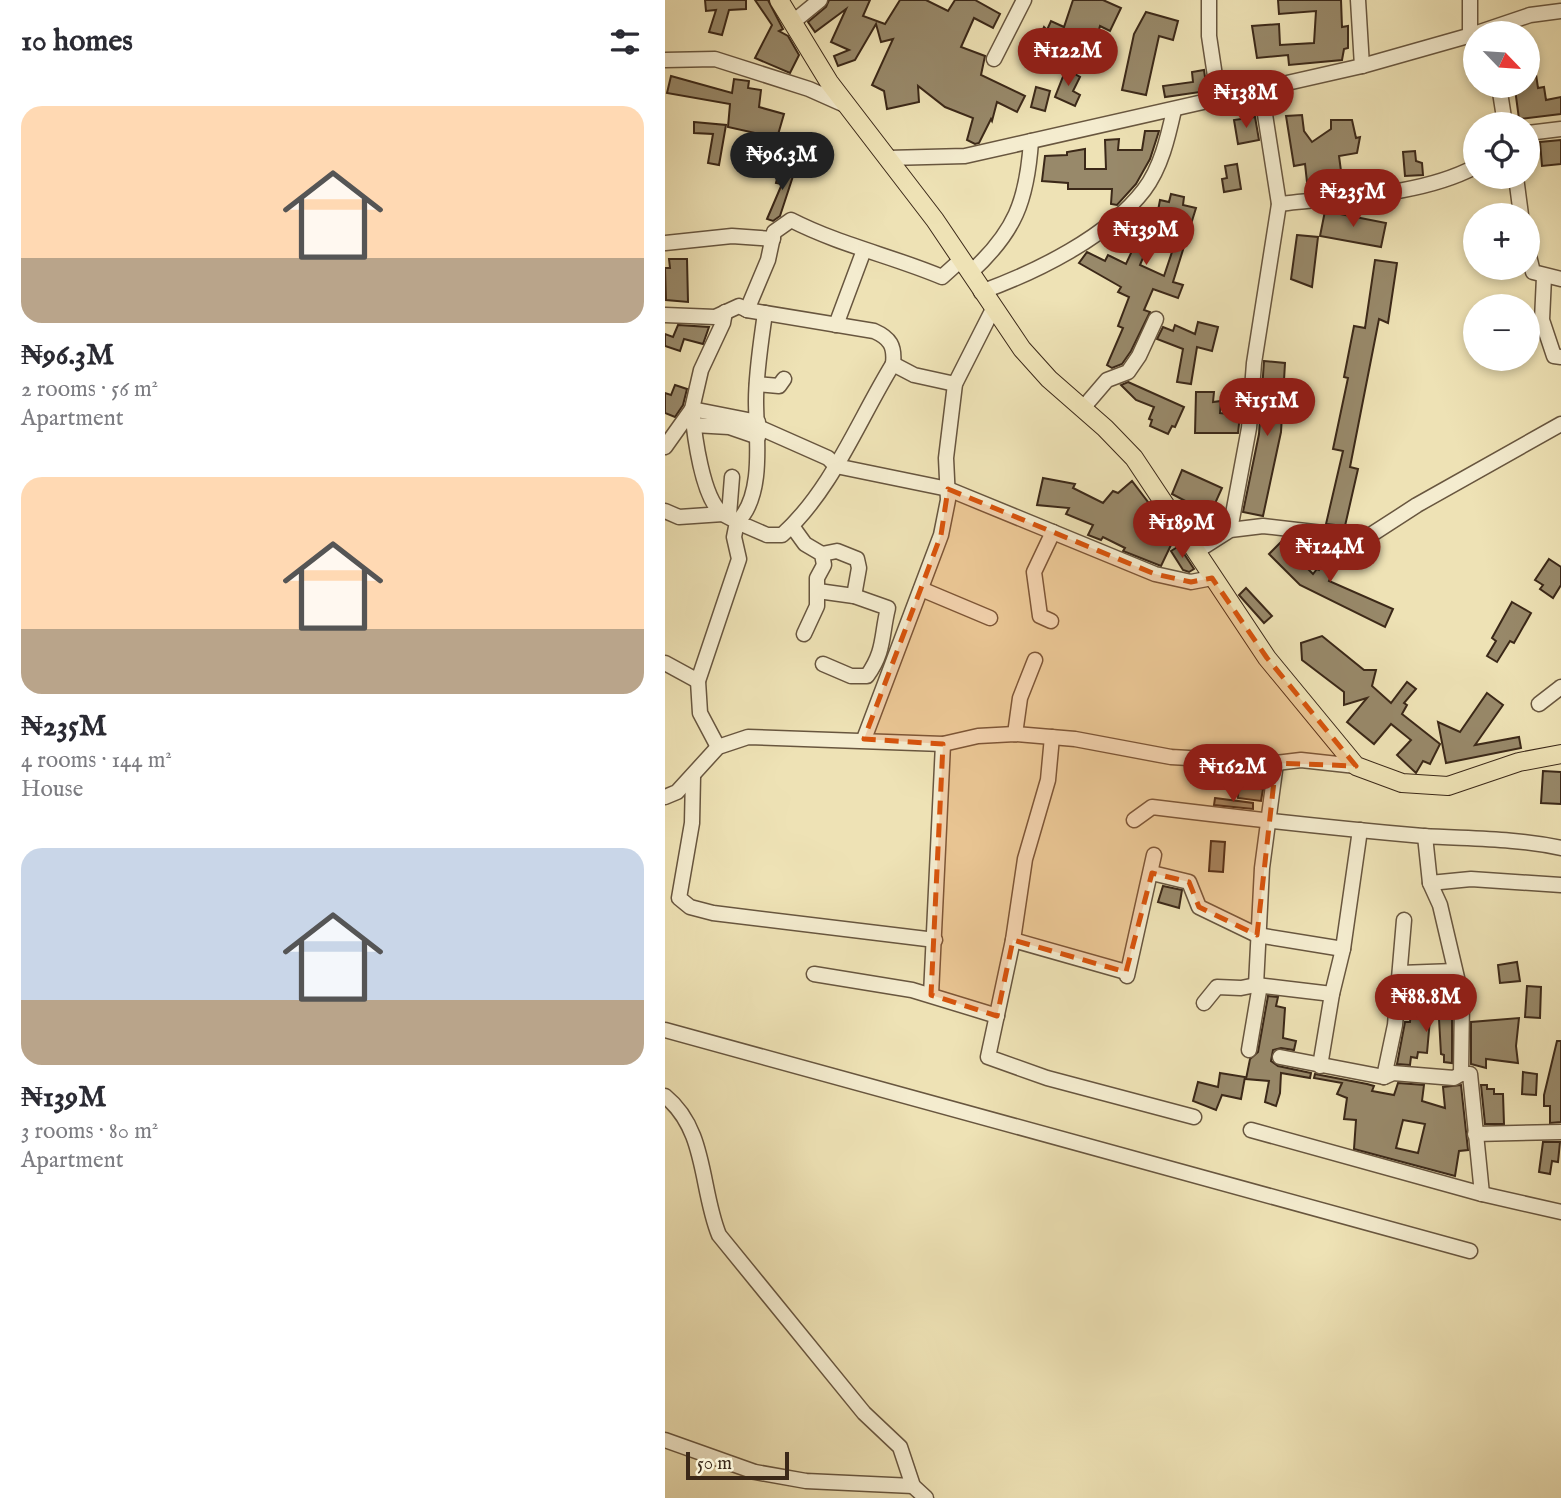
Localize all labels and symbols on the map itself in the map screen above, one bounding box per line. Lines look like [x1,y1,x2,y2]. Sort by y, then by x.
north arrow [1463,21,1540,98]
pin: ₦122M [1019,28,1117,88]
pin: ₦138M [1197,71,1295,130]
pin: ₦96.3M [725,132,839,192]
pin: ₦235M [1304,170,1402,229]
pin: ₦139M [1097,208,1195,267]
pin: ₦151M [1218,378,1316,438]
pin: ₦189M [1133,500,1231,560]
pin: ₦124M [1281,524,1379,584]
pin: ₦162M [1184,744,1282,804]
pin: ₦88.8M [1369,974,1483,1034]
scale bar [686,1449,789,1481]

